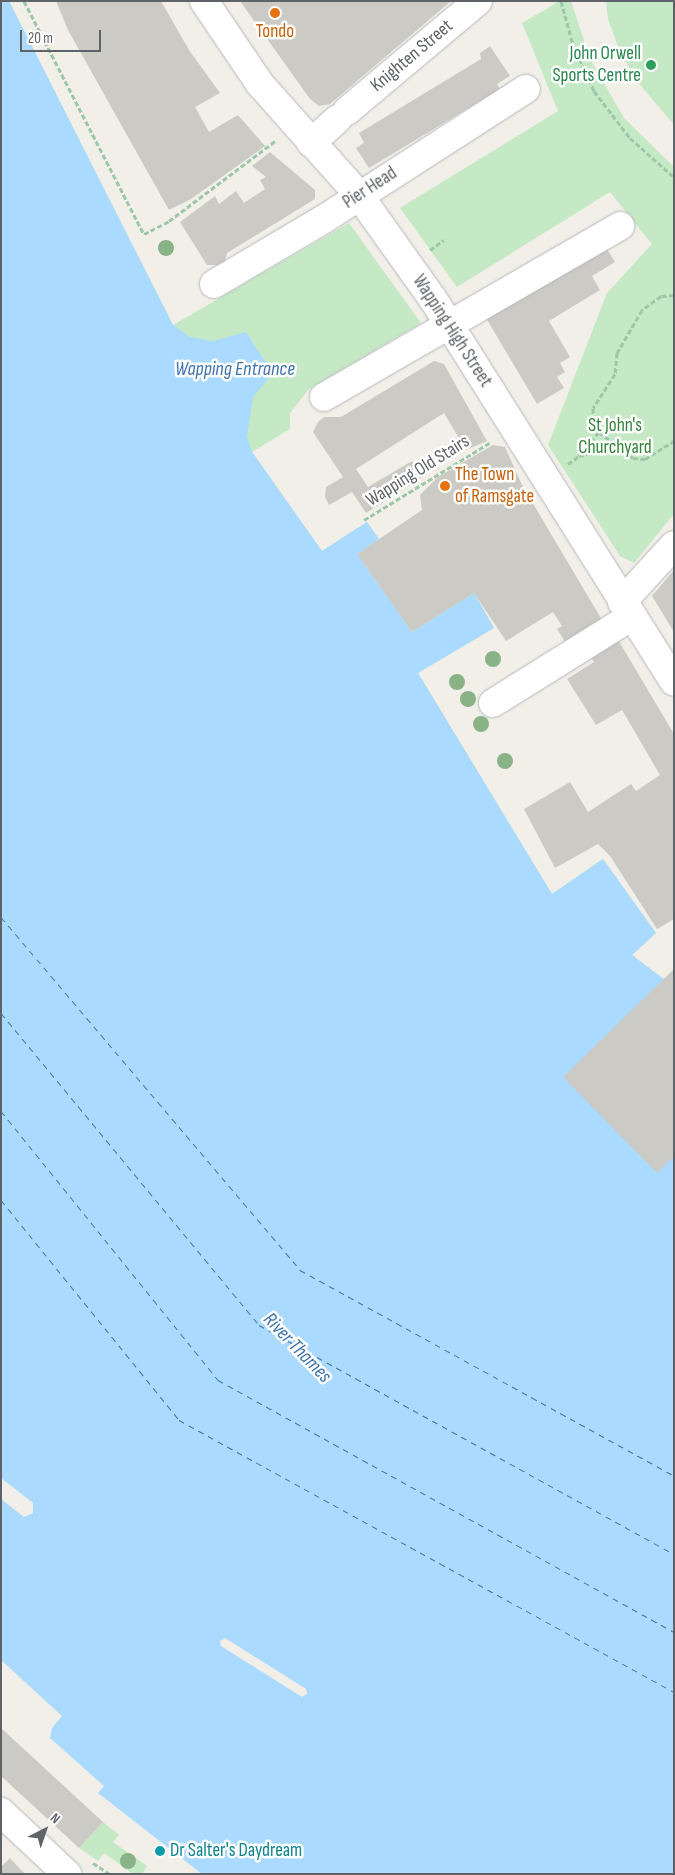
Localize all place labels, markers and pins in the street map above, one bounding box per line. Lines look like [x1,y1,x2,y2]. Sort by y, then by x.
marker: Tondo [269,7,281,19]
place label: Tondo [256,21,294,43]
place label: John Orwell Sports Centre [552,43,641,87]
marker: John Orwell Sports Centre [645,59,657,71]
place label: The Town of Ramsgate [455,464,534,508]
marker: The Town of Ramsgate [439,480,451,492]
place label: Dr Salter's Daydream [170,1840,302,1862]
marker: Dr Salter's Daydream [154,1845,166,1857]

